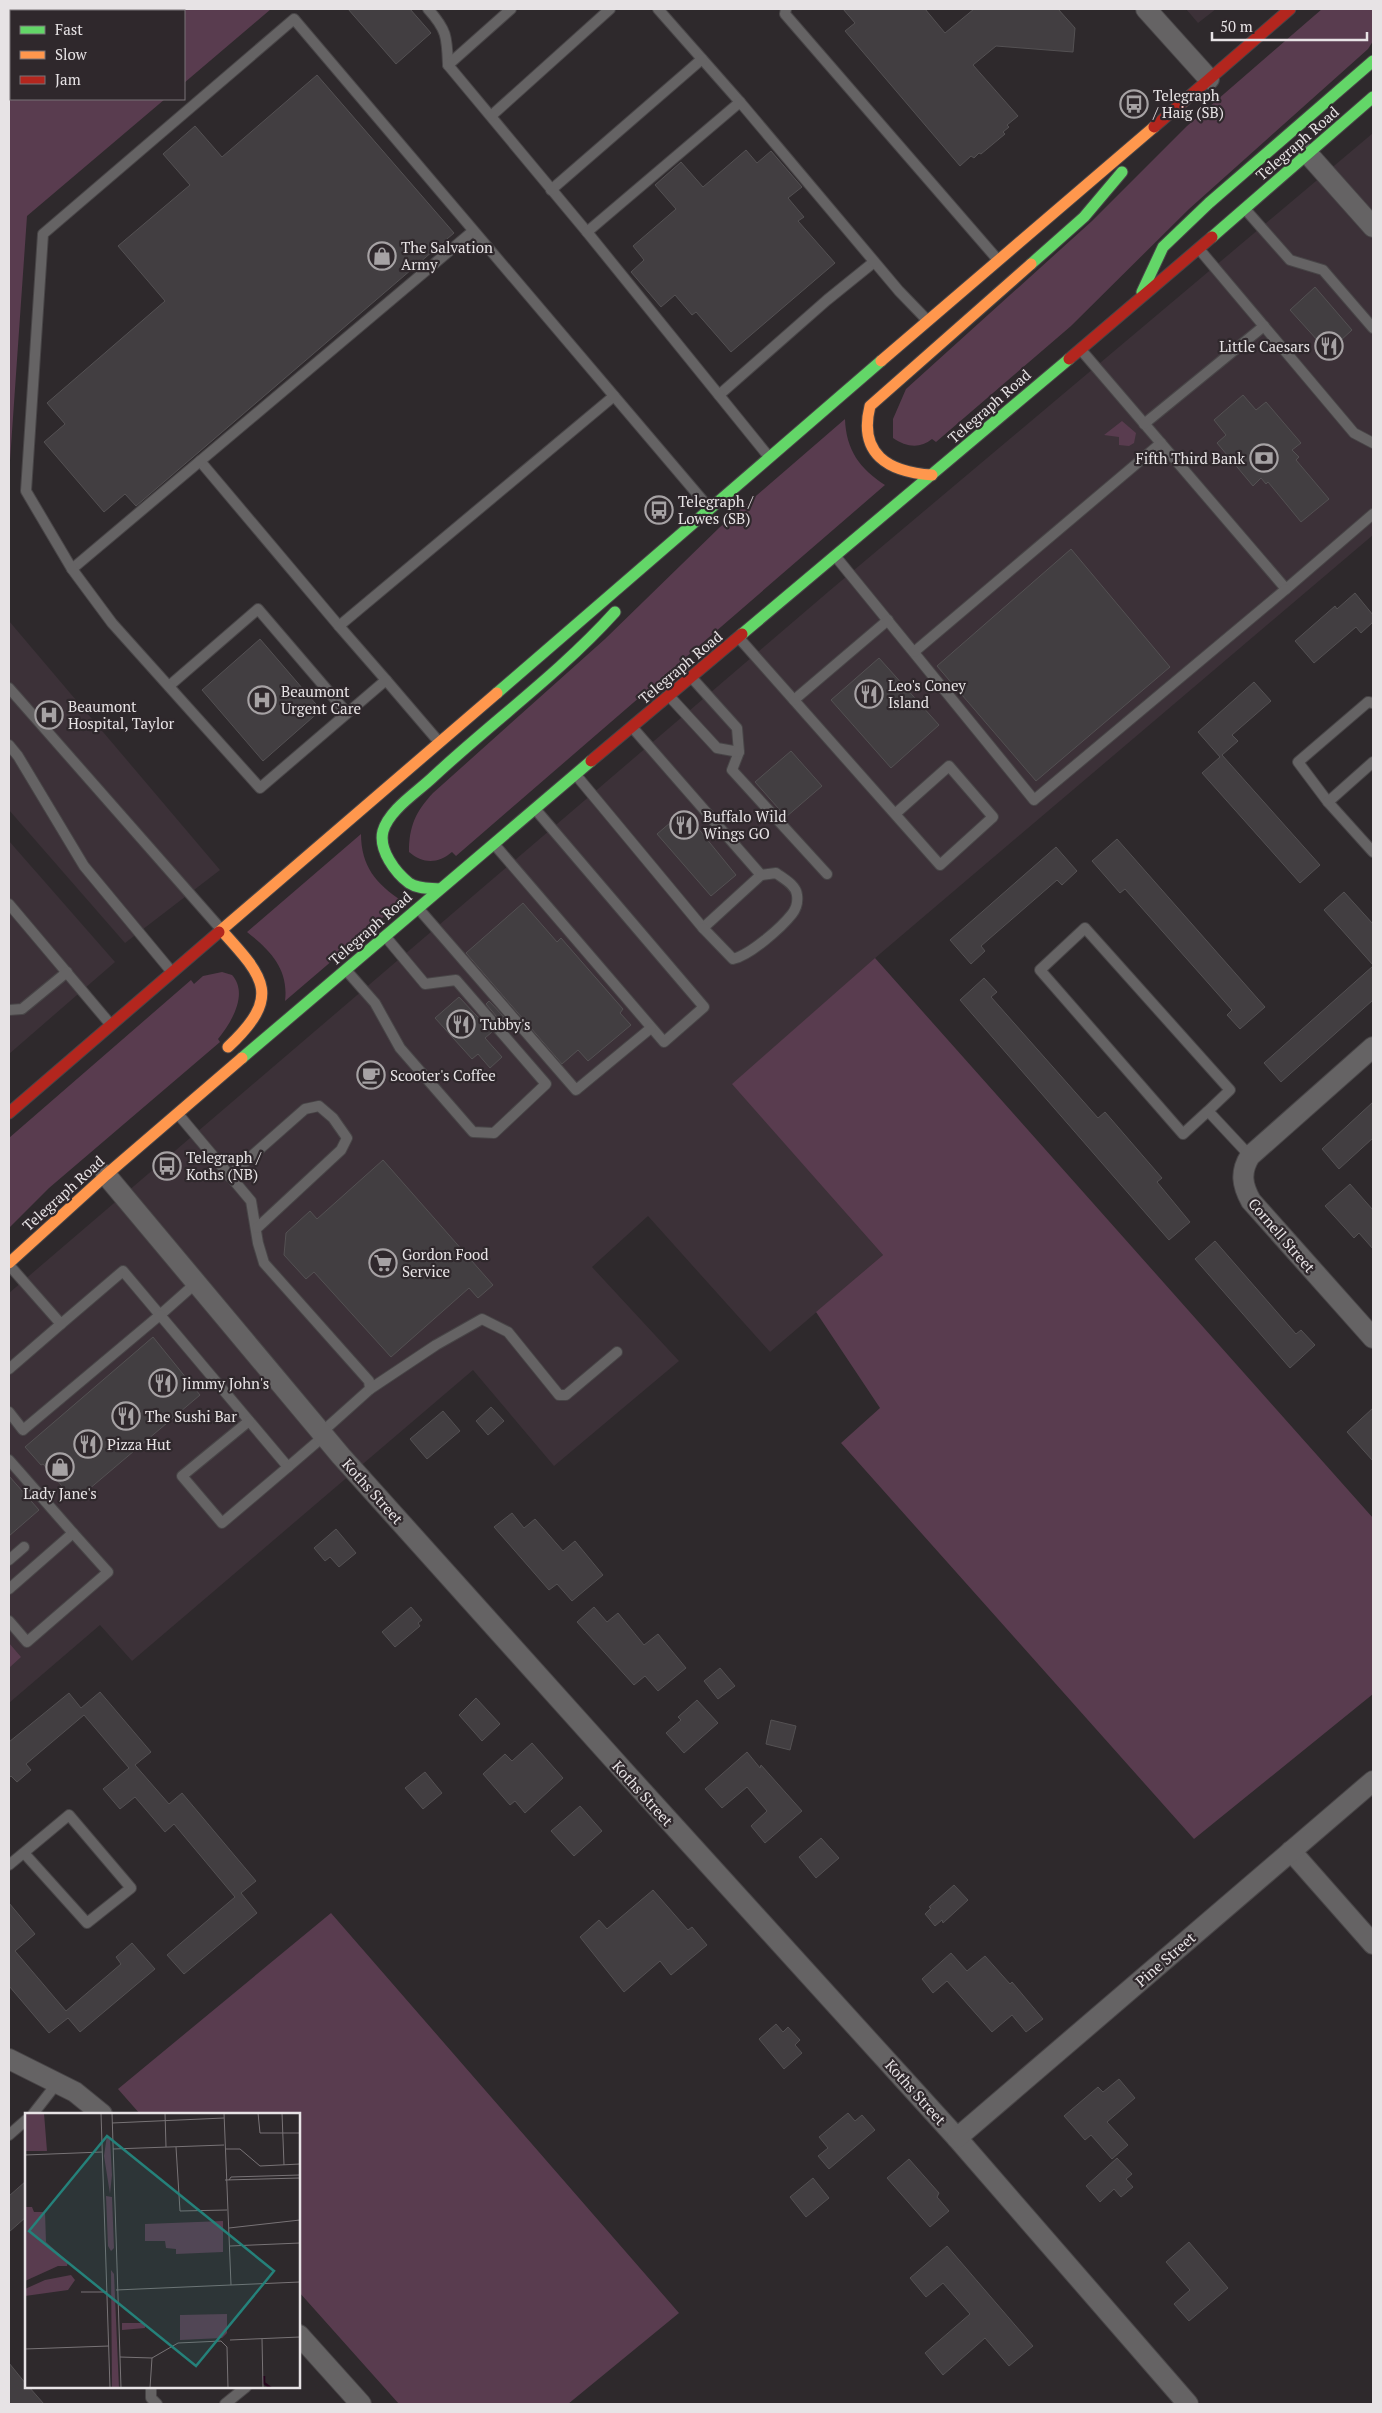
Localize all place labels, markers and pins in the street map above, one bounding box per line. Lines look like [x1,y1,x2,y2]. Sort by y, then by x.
place label: Telegraph / Haig (SB) [1152,85,1224,122]
bus stop icon: Telegraph / Haig (SB) [1119,89,1149,119]
place label: The Salvation Army [401,237,493,274]
shop icon: The Salvation Army [367,241,397,271]
restaurant icon: Little Caesars [1314,331,1344,361]
place label: Little Caesars [1219,336,1310,356]
bank icon: Fifth Third Bank [1249,443,1279,473]
place label: Fifth Third Bank [1136,448,1245,468]
place label: Telegraph / Lowes (SB) [678,491,754,528]
bus stop icon: Telegraph / Lowes (SB) [644,495,674,525]
place label: Leo's Coney Island [888,675,966,712]
restaurant icon: Leo's Coney Island [854,679,884,709]
place label: Beaumont Urgent Care [281,681,361,718]
hospital icon: Beaumont Urgent Care [247,685,277,715]
place label: Beaumont Hospital, Taylor [68,696,174,733]
hospital icon: Beaumont Hospital, Taylor [34,700,64,730]
place label: Buffalo Wild Wings GO [703,806,787,843]
restaurant icon: Buffalo Wild Wings GO [669,810,699,840]
restaurant icon: Tubby's [446,1009,476,1039]
place label: Tubby's [480,1014,531,1034]
cafe icon: Scooter's Coffee [356,1060,386,1090]
place label: Scooter's Coffee [390,1065,496,1085]
place label: Telegraph / Koths (NB) [186,1147,262,1184]
bus stop icon: Telegraph / Koths (NB) [152,1151,182,1181]
place label: Gordon Food Service [402,1244,489,1281]
supermarket icon: Gordon Food Service [368,1248,398,1278]
restaurant icon: Jimmy John's [148,1368,178,1398]
place label: Jimmy John's [182,1373,269,1393]
restaurant icon: The Sushi Bar [111,1401,141,1431]
place label: The Sushi Bar [145,1406,237,1426]
restaurant icon: Pizza Hut [73,1429,103,1459]
place label: Pizza Hut [107,1434,172,1454]
shop icon: Lady Jane's [45,1452,75,1482]
place label: Lady Jane's [23,1483,97,1503]

